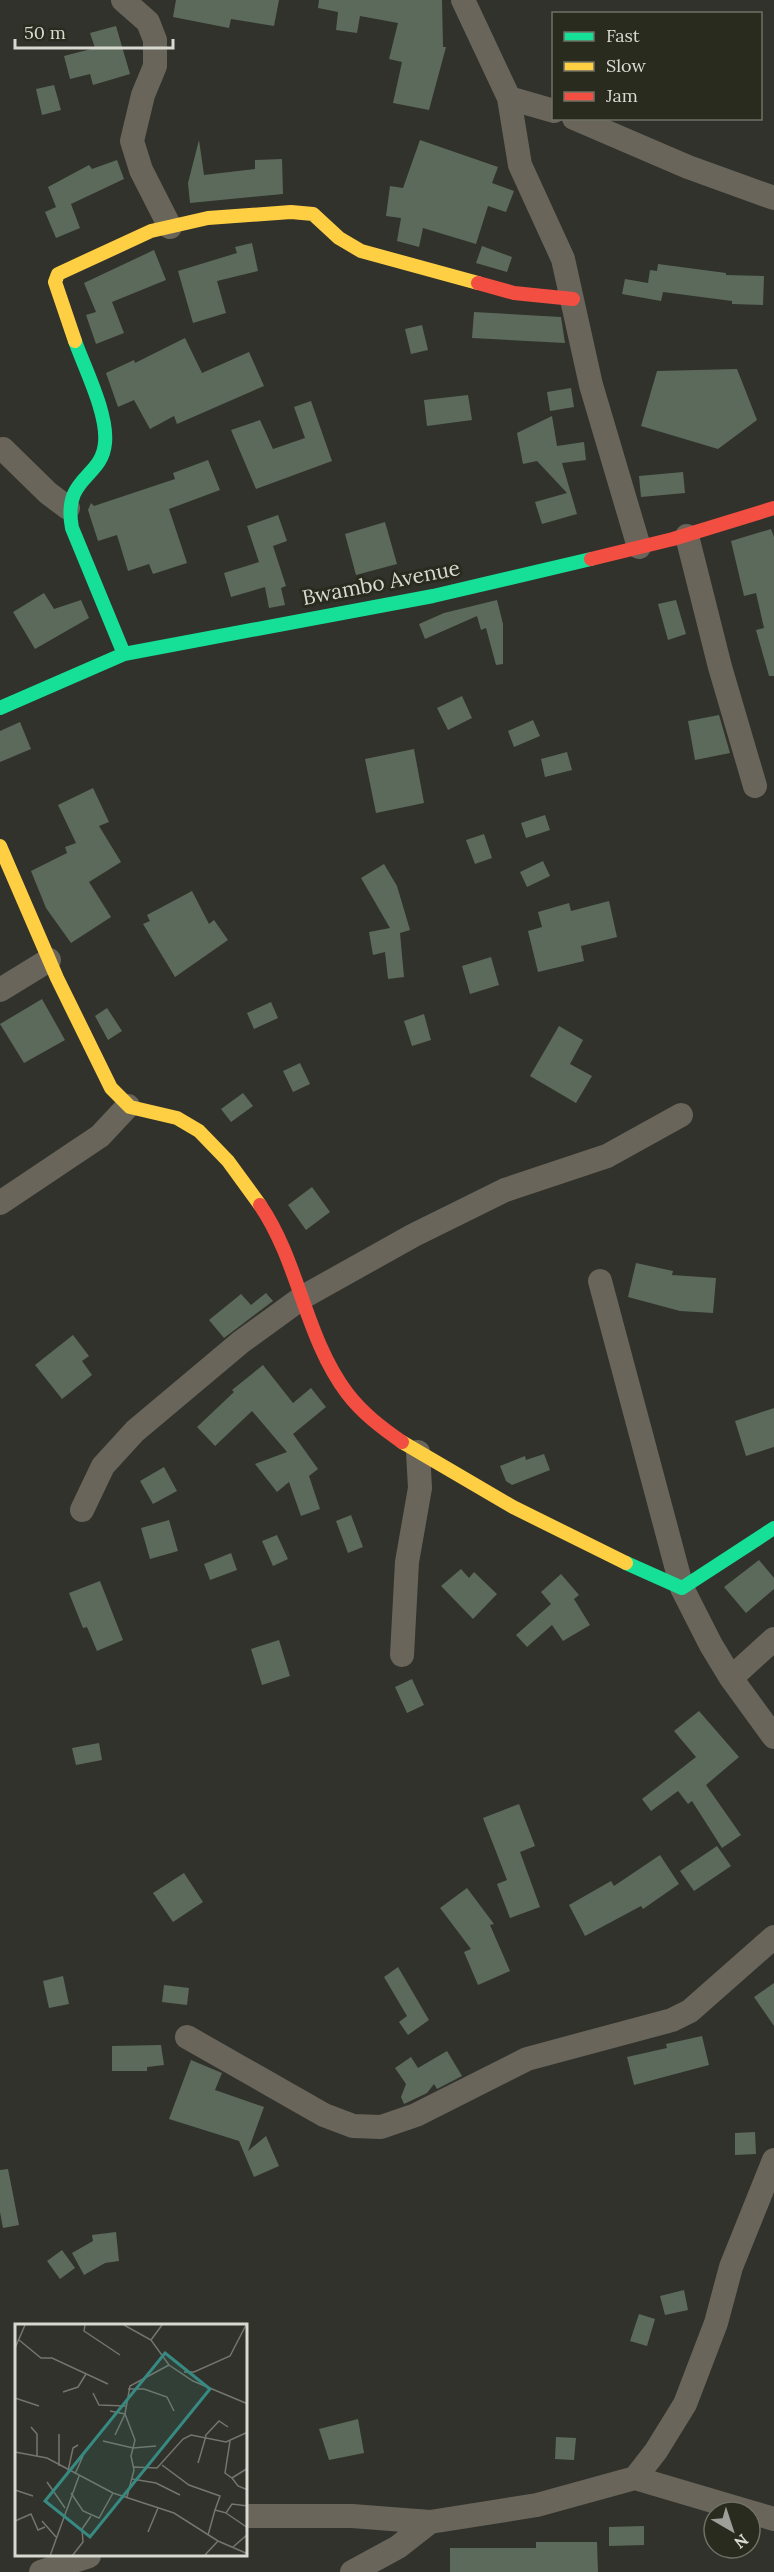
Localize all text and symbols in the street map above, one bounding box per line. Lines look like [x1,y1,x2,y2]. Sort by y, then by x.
scale bar [15,12,172,50]
legend [552,12,762,120]
text: 50 m [24,21,66,44]
text: Fast [606,24,640,47]
text: Slow [606,54,646,77]
text: Jam [605,84,638,107]
street label: Bwambo Avenue [300,554,462,611]
inset map [15,2324,248,2557]
north arrow [702,2500,762,2560]
text: N [730,2530,753,2553]

